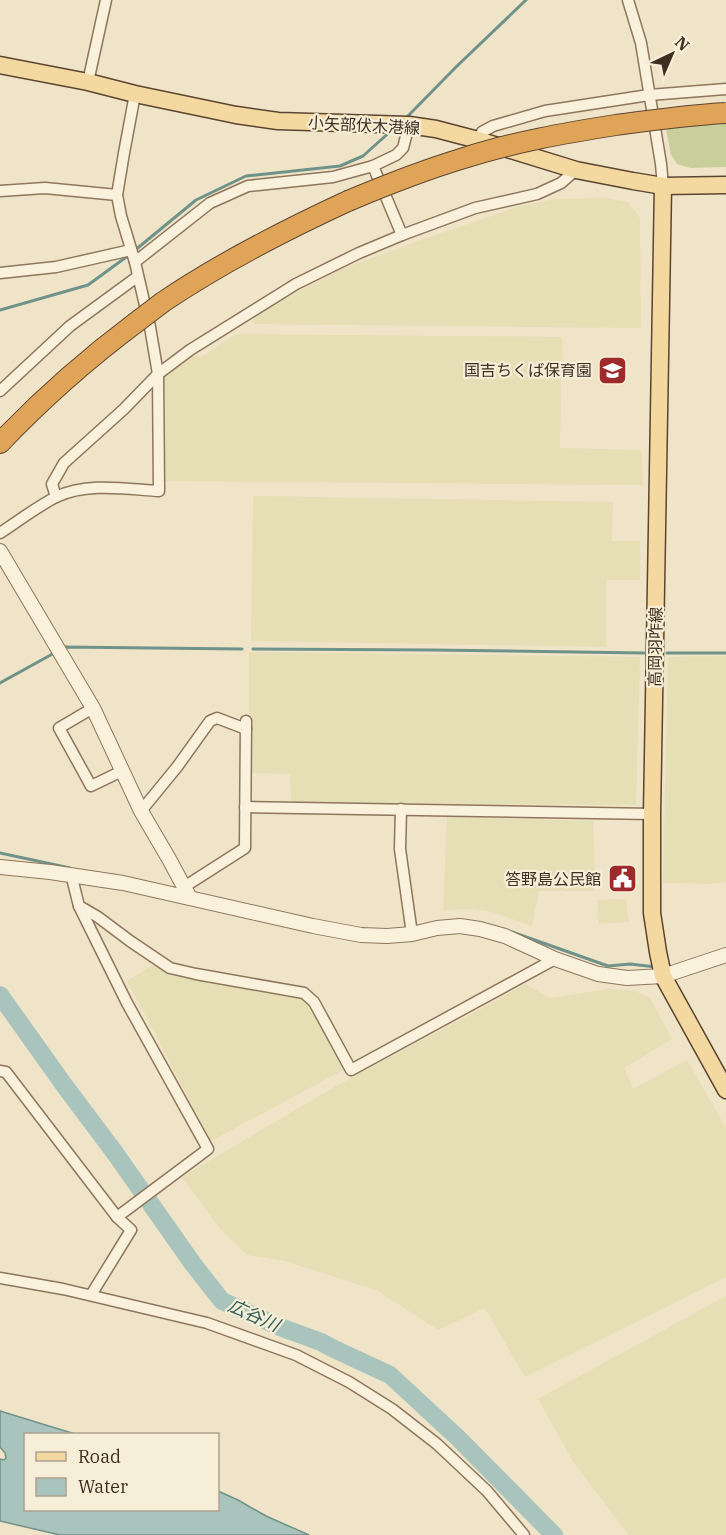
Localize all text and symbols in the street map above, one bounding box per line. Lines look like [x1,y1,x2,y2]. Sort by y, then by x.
north arrow [642,24,702,84]
text: N [671,32,694,55]
street label: 小矢部伏木港線 [308,112,420,138]
school or university icon: 国吉ちくば保育園 [597,354,629,386]
place label: 国吉ちくば保育園 [464,360,592,380]
street label: 高岡羽咋線 [644,607,666,687]
public building icon: 答野島公民館 [606,863,638,895]
place label: 答野島公民館 [505,869,601,889]
water label: 広谷川 [225,1294,285,1337]
legend [24,1433,219,1511]
text: Road [78,1445,121,1468]
text: Water [78,1475,128,1498]

